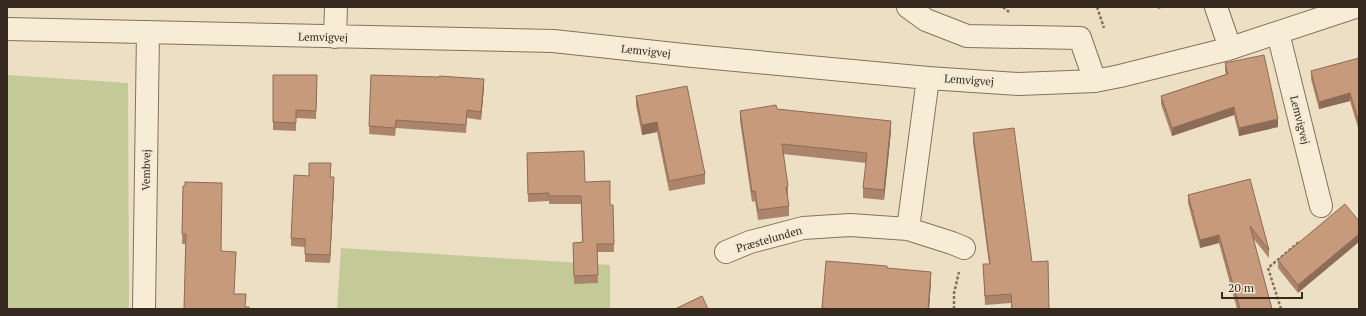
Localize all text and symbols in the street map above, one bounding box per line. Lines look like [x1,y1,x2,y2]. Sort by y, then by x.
street label: Lemvigvej [298,30,348,44]
street label: Lemvigvej [620,41,672,61]
street label: Lemvigvej [944,71,994,89]
street label: Lemvigvej [1287,94,1313,146]
street label: Vembvej [139,149,153,191]
street label: Præstelunden [734,223,804,255]
scale bar [1222,274,1302,300]
text: 20 m [1228,280,1255,295]

